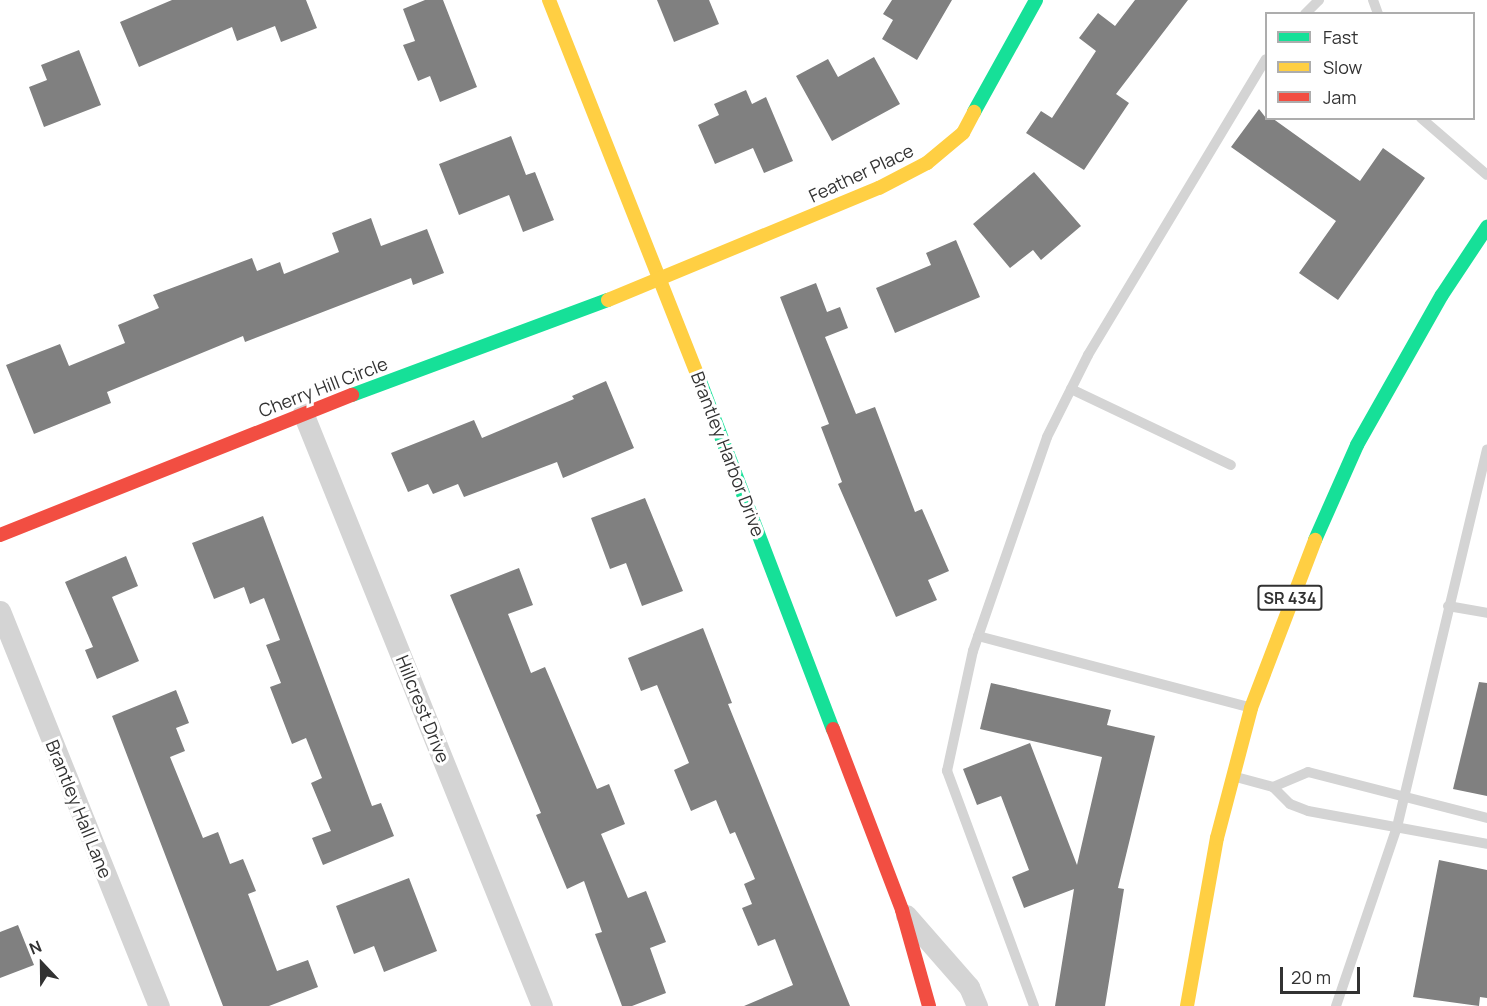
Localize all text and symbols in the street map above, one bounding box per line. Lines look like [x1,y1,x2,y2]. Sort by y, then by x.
legend [1265,12,1475,120]
text: Fast [1323,25,1358,49]
text: Slow [1323,55,1362,79]
text: Jam [1323,85,1357,109]
street label: Feather Place [805,139,917,207]
street label: Cherry Hill Circle [255,352,391,422]
street label: Brantley Harbor Drive [687,368,769,540]
road number: SR 434 [1257,585,1323,611]
street label: Hillcrest Drive [392,652,454,766]
street label: Brantley Hall Lane [41,737,117,881]
north arrow [12,934,72,994]
text: N [26,935,45,960]
scale bar [1283,955,1362,993]
text: 20 m [1291,965,1331,989]

